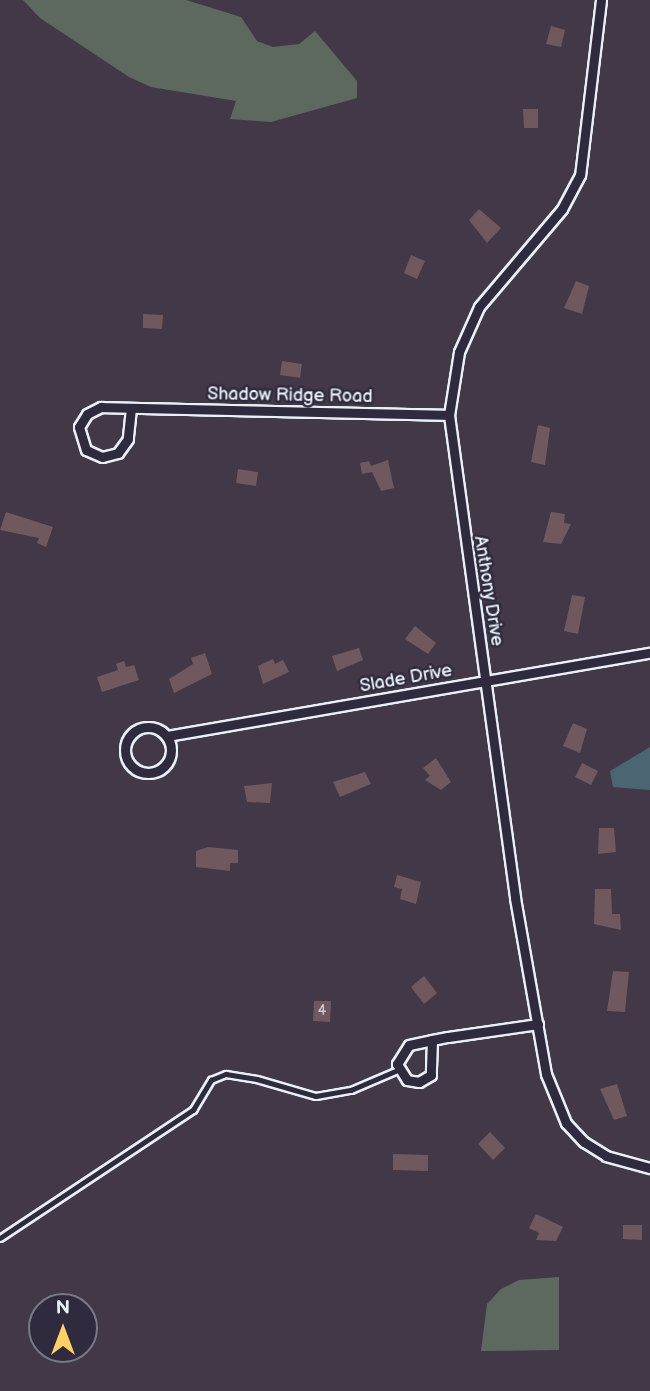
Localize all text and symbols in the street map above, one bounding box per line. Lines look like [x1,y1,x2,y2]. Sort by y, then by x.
street label: Shadow Ridge Road [207,384,373,408]
street label: Anthony Drive [469,534,507,648]
street label: Slade Drive [358,660,454,698]
house number: 4 [318,1003,326,1019]
north arrow [28,1293,98,1363]
text: N [56,1297,70,1320]

